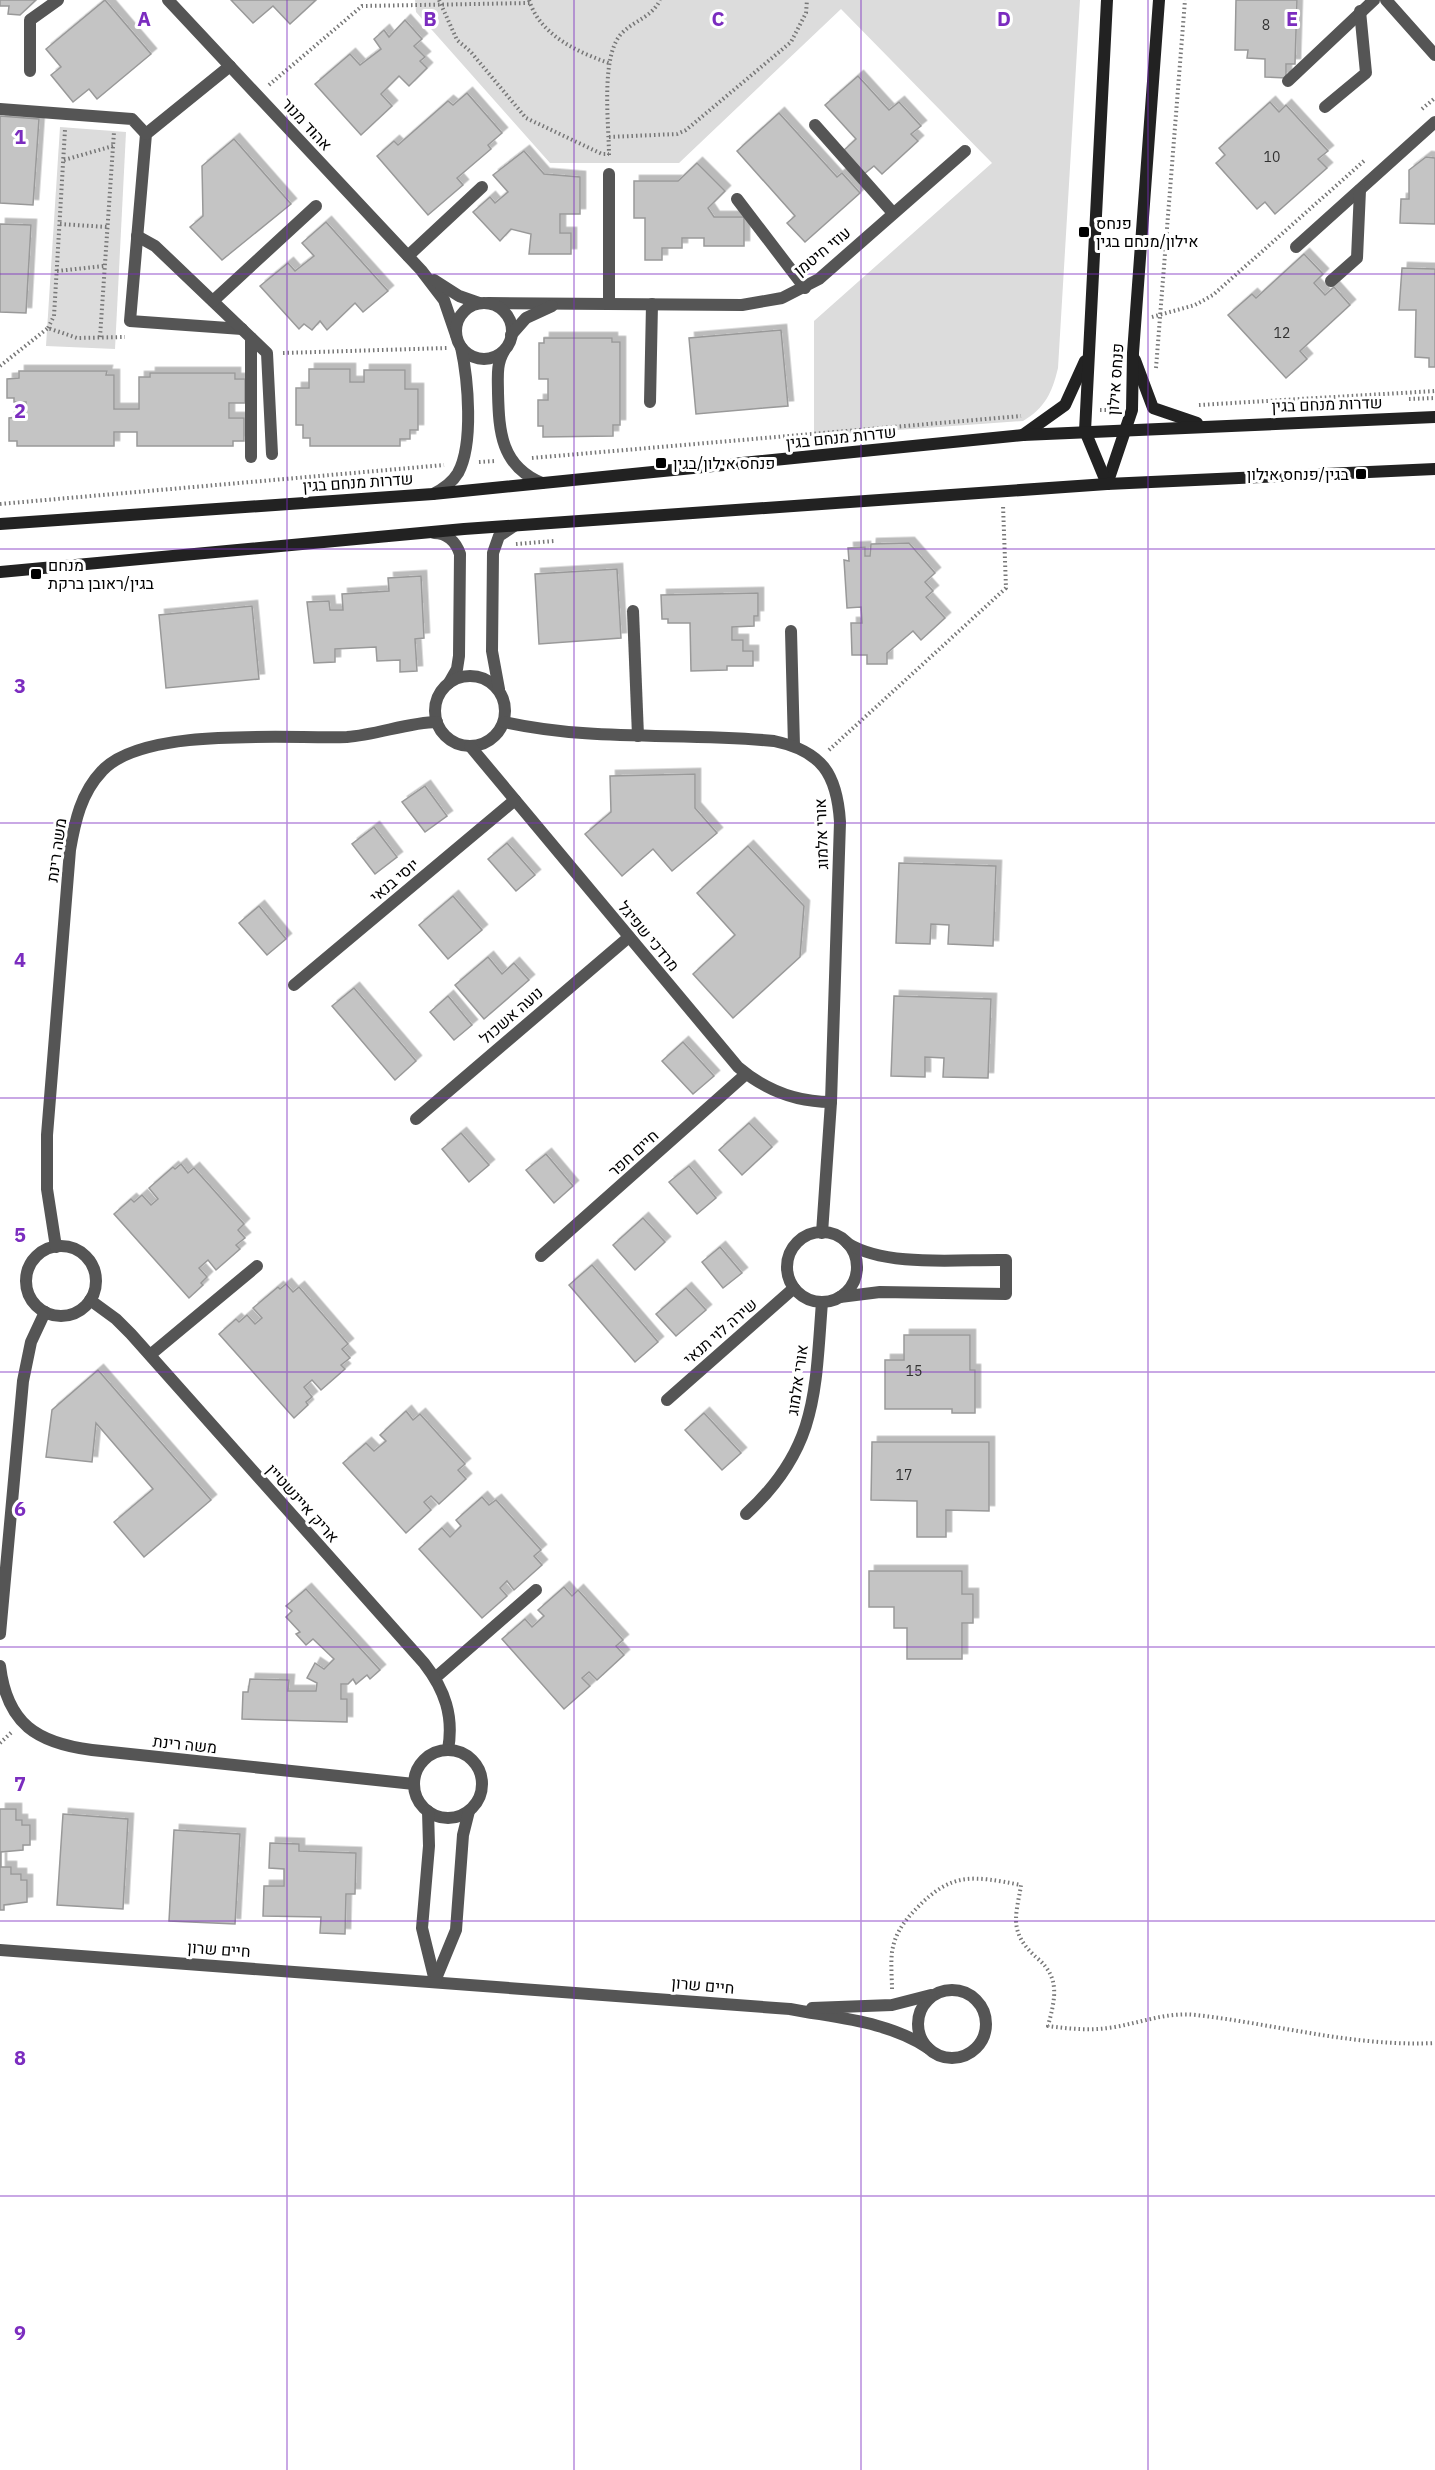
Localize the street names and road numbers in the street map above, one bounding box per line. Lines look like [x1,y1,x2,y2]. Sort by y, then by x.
street label: אהוד מנור [278,93,336,155]
street label: עוזי חיטמן [790,222,854,280]
street label: פנחס אילון [1103,342,1127,416]
street label: שדרות מנחם בגין [1271,392,1383,416]
street label: שדרות מנחם בגין [785,421,897,453]
street label: שדרות מנחם בגין [302,468,414,496]
street label: אורי אלמוג [810,798,832,870]
street label: משה רינת [42,817,70,883]
street label: יוסי בנאי [365,854,423,906]
street label: מרדכי שפיגל [614,897,684,975]
street label: נועה אשכול [475,982,547,1048]
street label: חיים חפר [604,1125,662,1181]
street label: שירה לוי תנאי [679,1294,761,1368]
street label: אורי אלמוג [782,1343,812,1417]
street label: אריק איינשטיין [262,1459,344,1547]
street label: משה רינת [152,1731,218,1757]
street label: חיים שרון [187,1937,251,1961]
street label: חיים שרון [671,1972,735,1998]

